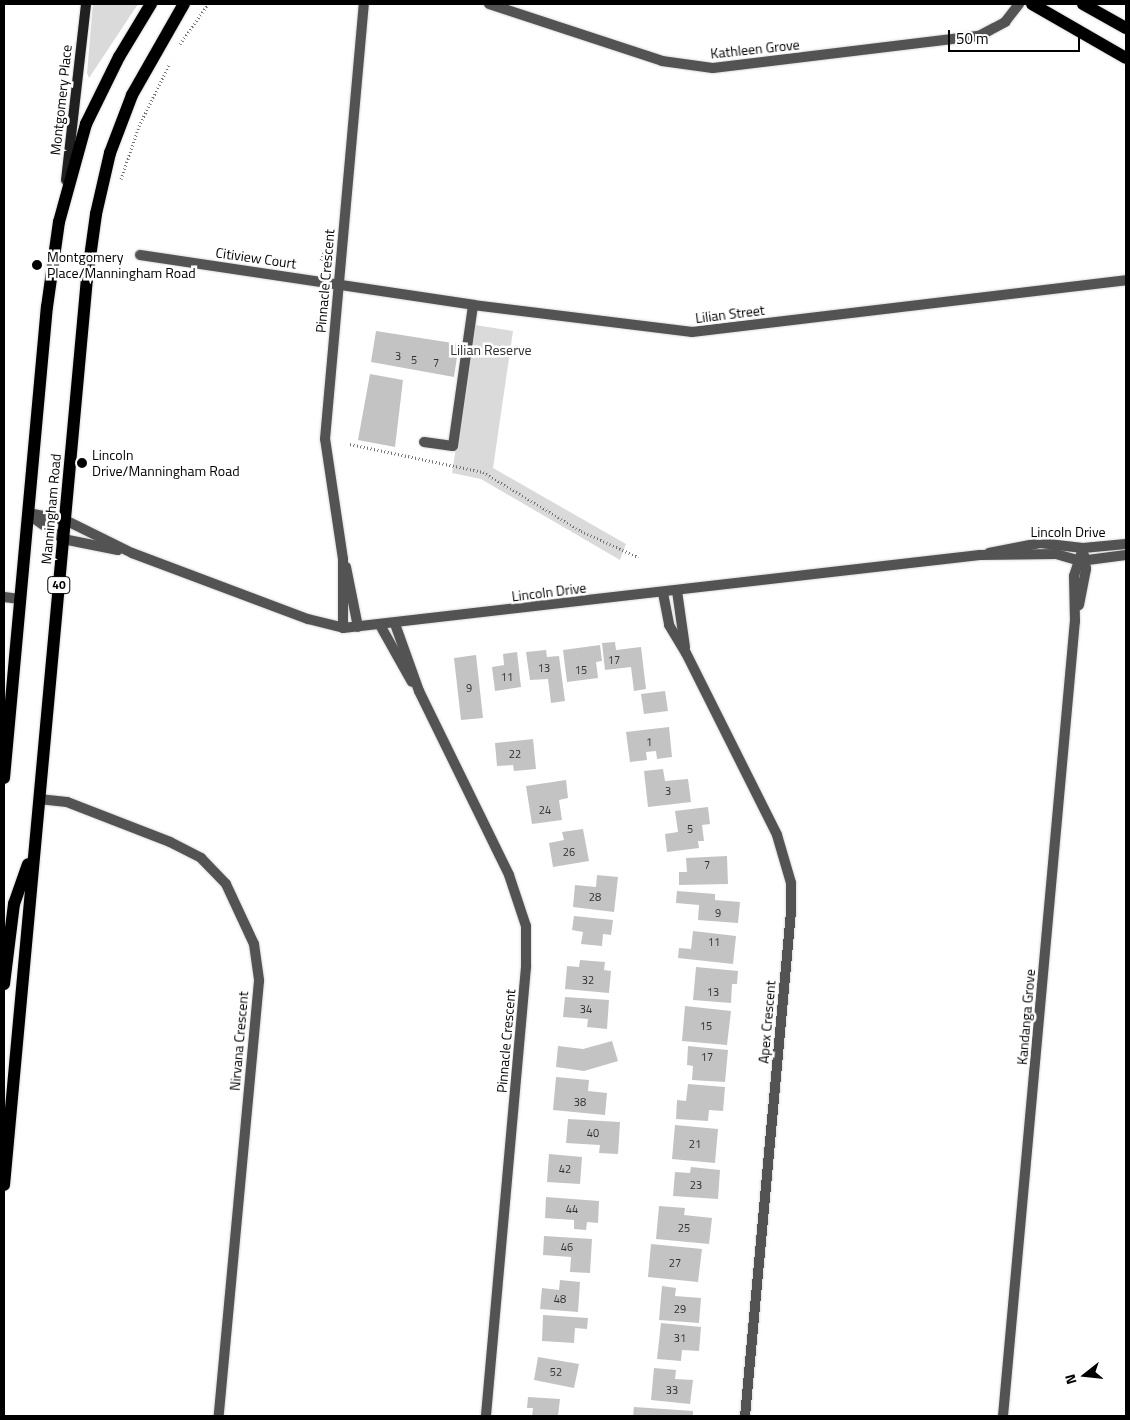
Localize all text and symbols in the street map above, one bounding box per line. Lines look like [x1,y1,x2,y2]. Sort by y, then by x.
scale bar [950,20,1082,52]
text: 50 m [956,27,989,50]
street label: Kathleen Grove [710,36,800,62]
street label: Montgomery Place [47,44,75,156]
street label: Pinnacle Crescent [312,228,338,334]
street label: Citiview Court [215,244,297,272]
place label: Montgomery Place/Manningham Road [47,249,196,282]
marker: Montgomery Place/Manningham Road [31,259,43,271]
street label: Lilian Street [694,301,766,327]
park label: Lilian Reserve [450,342,532,358]
house number: 3 [395,349,401,363]
house number: 5 [411,353,417,367]
house number: 7 [433,356,439,370]
place label: Lincoln Drive/Manningham Road [92,447,240,480]
street label: Manningham Road [38,453,64,565]
marker: Lincoln Drive/Manningham Road [76,457,88,469]
street label: Lincoln Drive [1030,524,1106,540]
road number: 40 [46,576,72,594]
street label: Lincoln Drive [511,579,587,605]
house number: 17 [608,653,620,667]
house number: 13 [538,661,550,675]
house number: 15 [575,663,587,677]
house number: 11 [501,670,513,684]
house number: 9 [466,681,472,695]
house number: 1 [646,735,652,749]
house number: 22 [509,747,521,761]
house number: 3 [665,784,671,798]
house number: 24 [539,803,551,817]
house number: 5 [687,822,693,836]
house number: 26 [563,845,575,859]
house number: 7 [704,858,710,872]
house number: 28 [589,890,601,904]
house number: 9 [715,906,721,920]
house number: 11 [708,935,720,949]
street label: Kandanga Grove [1013,968,1039,1066]
house number: 32 [582,973,594,987]
street label: Apex Crescent [755,980,779,1064]
house number: 13 [707,985,719,999]
street label: Pinnacle Crescent [493,988,519,1094]
street label: Nirvana Crescent [226,990,252,1092]
house number: 34 [580,1002,592,1016]
house number: 15 [700,1019,712,1033]
house number: 17 [701,1050,713,1064]
house number: 38 [574,1095,586,1109]
house number: 40 [587,1126,599,1140]
house number: 21 [689,1137,701,1151]
house number: 42 [559,1162,571,1176]
house number: 23 [690,1178,702,1192]
house number: 44 [566,1202,578,1216]
house number: 25 [678,1221,690,1235]
house number: 46 [561,1240,573,1254]
house number: 27 [669,1256,681,1270]
house number: 48 [554,1292,566,1306]
house number: 29 [674,1302,686,1316]
house number: 31 [674,1331,686,1345]
north arrow [1060,1350,1110,1400]
house number: 52 [550,1365,562,1379]
text: N [1059,1372,1082,1387]
house number: 33 [666,1383,678,1397]

